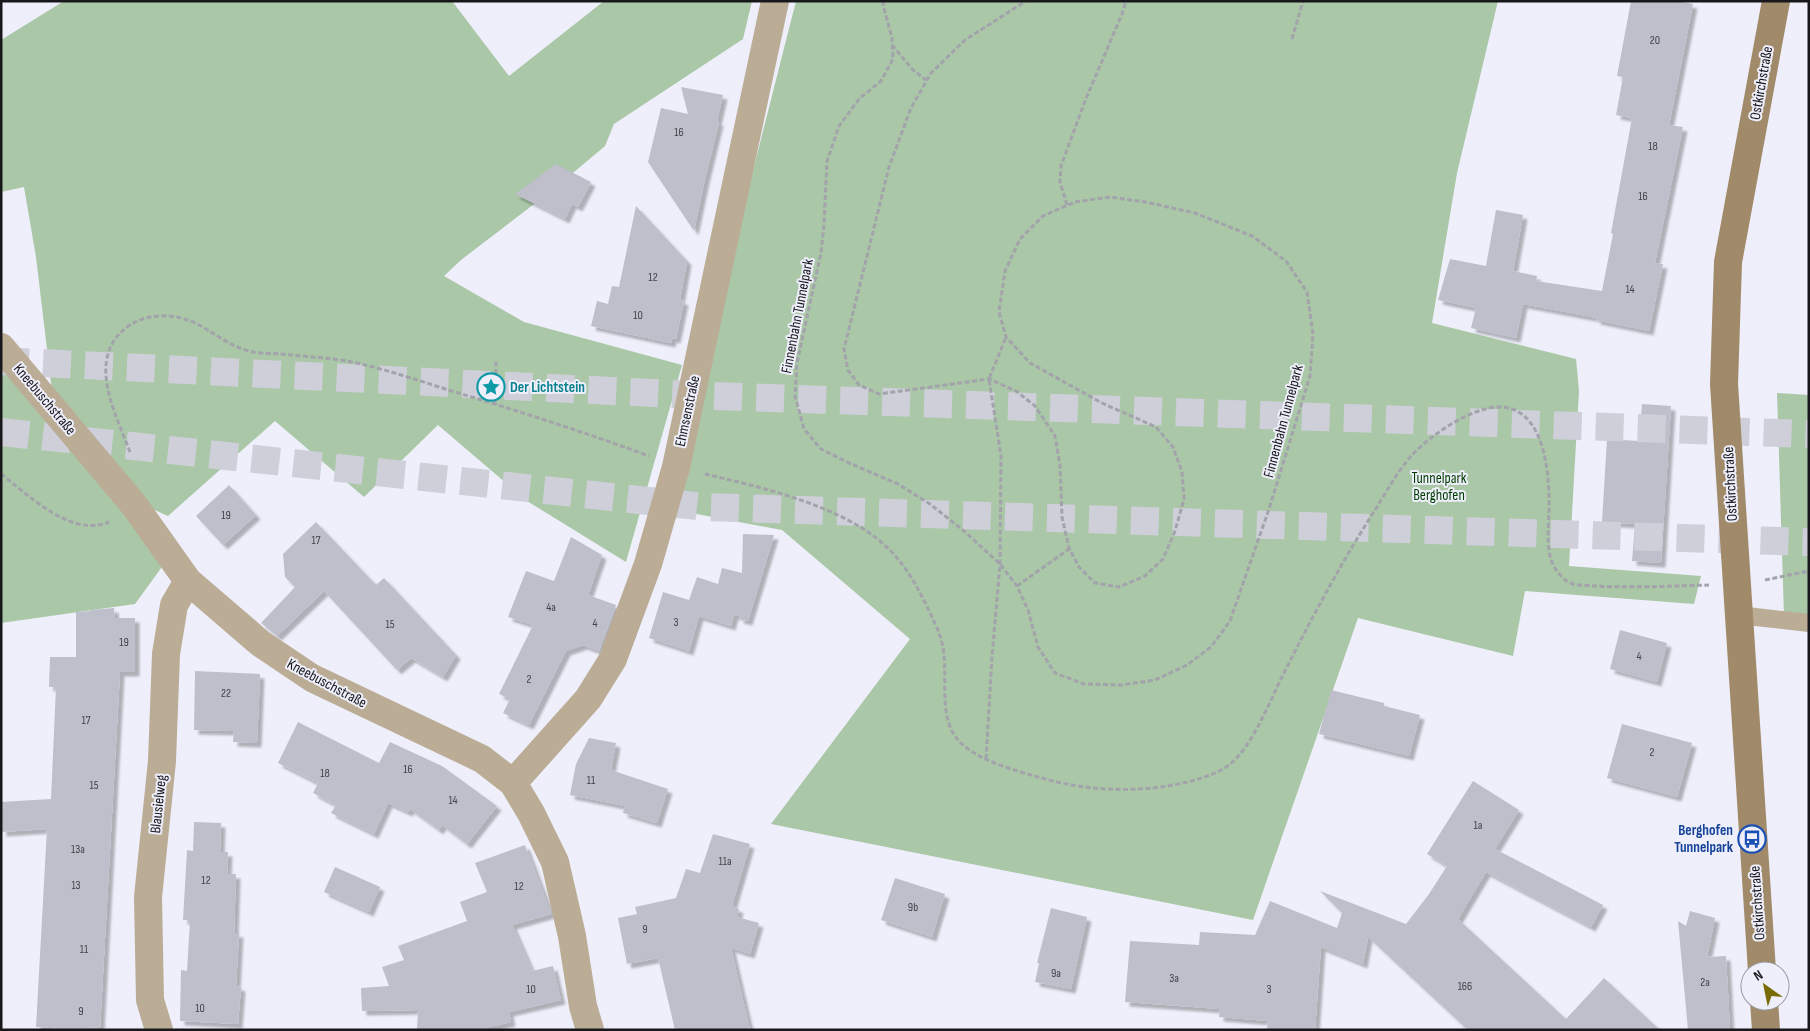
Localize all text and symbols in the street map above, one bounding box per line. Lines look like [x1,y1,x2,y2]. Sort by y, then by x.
house number: 20 [1650,33,1660,48]
street label: Ostkirchstraße [1746,45,1777,121]
house number: 16 [674,125,684,140]
house number: 18 [1648,139,1658,154]
house number: 16 [1638,189,1648,204]
street label: Finnenbahn Tunnelpark [777,257,818,375]
house number: 12 [648,270,658,285]
house number: 14 [1625,282,1635,297]
house number: 10 [633,308,643,323]
street label: Kneebuschstraße [9,360,80,439]
street label: Finnenbahn Tunnelpark [1259,362,1308,480]
place icon: Der Lichtstein [476,372,506,402]
street label: Ehmsenstraße [671,374,704,448]
place label: Der Lichtstein [510,378,585,397]
street label: Ostkirchstraße [1719,446,1742,522]
park label: Tunnelpark Berghofen [1412,469,1467,505]
house number: 19 [221,508,231,523]
house number: 17 [312,533,321,548]
house number: 4a [546,600,556,615]
house number: 3 [673,615,679,630]
house number: 4 [592,616,598,631]
house number: 15 [385,617,395,632]
house number: 19 [119,635,129,650]
house number: 4 [1636,649,1642,664]
street label: Kneebuschstraße [284,654,370,712]
house number: 2 [527,672,532,687]
house number: 22 [221,686,231,701]
house number: 17 [82,713,91,728]
house number: 2 [1650,745,1655,760]
house number: 16 [403,762,413,777]
house number: 18 [320,766,330,781]
house number: 11 [587,773,596,788]
street label: Blausielweg [146,774,171,834]
house number: 15 [89,778,99,793]
house number: 14 [448,793,458,808]
house number: 1a [1474,818,1483,833]
place label: Berghofen Tunnelpark [1674,821,1734,857]
bus stop icon: Berghofen Tunnelpark [1737,824,1767,854]
house number: 13a [71,842,85,857]
house number: 11a [718,854,732,869]
street label: Ostkirchstraße [1745,865,1770,941]
house number: 12 [201,873,211,888]
house number: 13 [71,878,81,893]
house number: 12 [514,879,524,894]
house number: 9b [908,900,918,915]
house number: 9 [642,922,648,937]
house number: 11 [80,942,89,957]
north arrow [1740,961,1790,1011]
house number: 9a [1051,966,1061,981]
text: N [1750,966,1766,985]
house number: 3a [1169,971,1179,986]
house number: 2a [1700,975,1710,990]
house number: 166 [1458,979,1472,994]
house number: 10 [526,982,536,997]
house number: 3 [1266,982,1272,997]
house number: 10 [195,1001,205,1016]
house number: 9 [78,1004,84,1019]

